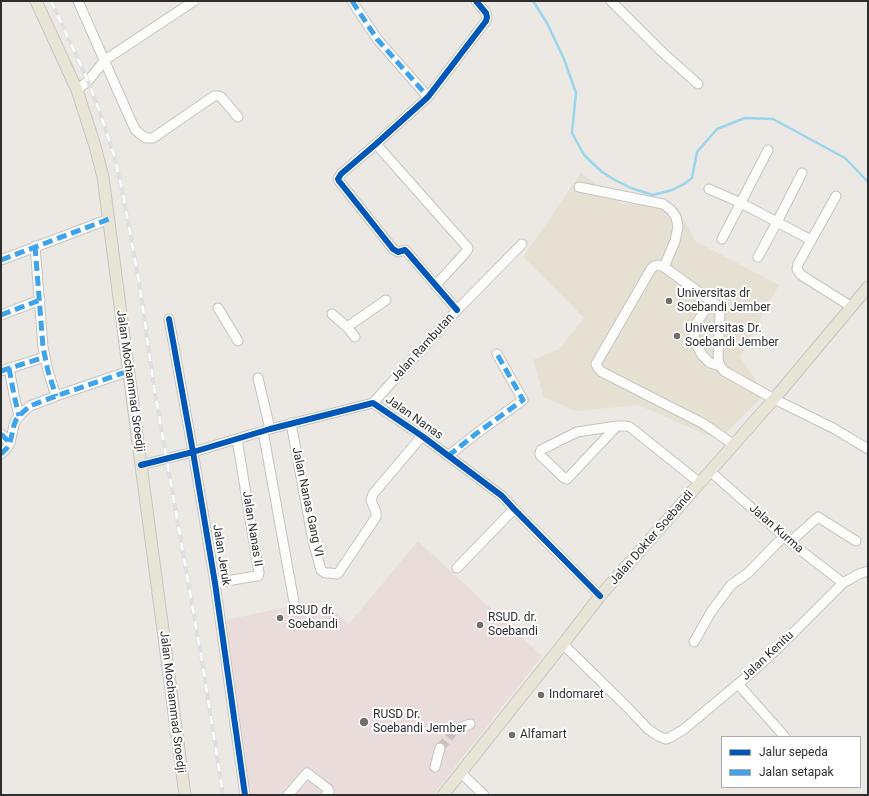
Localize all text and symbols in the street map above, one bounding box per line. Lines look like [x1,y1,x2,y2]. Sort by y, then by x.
place label: Universitas dr Soebandi Jember [677,287,771,315]
marker: Universitas dr Soebandi Jember [664,296,674,306]
street label: Jalan Mochammad Sroedji [113,309,147,453]
street label: Jalan Rambutan [389,311,457,385]
place label: Universitas Dr. Soebandi Jember [685,322,779,350]
marker: Universitas Dr. Soebandi Jember [672,331,682,341]
street label: Jalan Nanas [383,393,445,443]
street label: Jalan Nanas Gang VI [288,446,326,558]
street label: Jalan Dokter Soebandi [607,488,697,588]
street label: Jalan Nanas II [239,490,265,568]
street label: Jalan Kurma [746,501,806,557]
street label: Jalan Jeruk [209,523,233,587]
place label: RSUD dr. Soebandi [288,604,338,632]
place label: RSUD. dr. Soebandi [488,611,538,639]
marker: RSUD dr. Soebandi [275,613,285,623]
marker: RSUD. dr. Soebandi [475,620,485,630]
street label: Jalan Kenitu [739,628,797,684]
street label: Jalan Mochammad Sroedji [156,630,188,774]
place label: Indomaret [549,688,604,702]
marker: Indomaret [536,690,546,700]
place label: RUSD Dr. Soebandi Jember [373,708,467,736]
marker: RUSD Dr. Soebandi Jember [358,716,370,728]
place label: Alfamart [520,728,567,742]
marker: Alfamart [507,730,517,740]
legend [721,736,861,788]
text: Jalur sepeda [759,745,828,759]
text: Jalan setapak [759,765,834,779]

